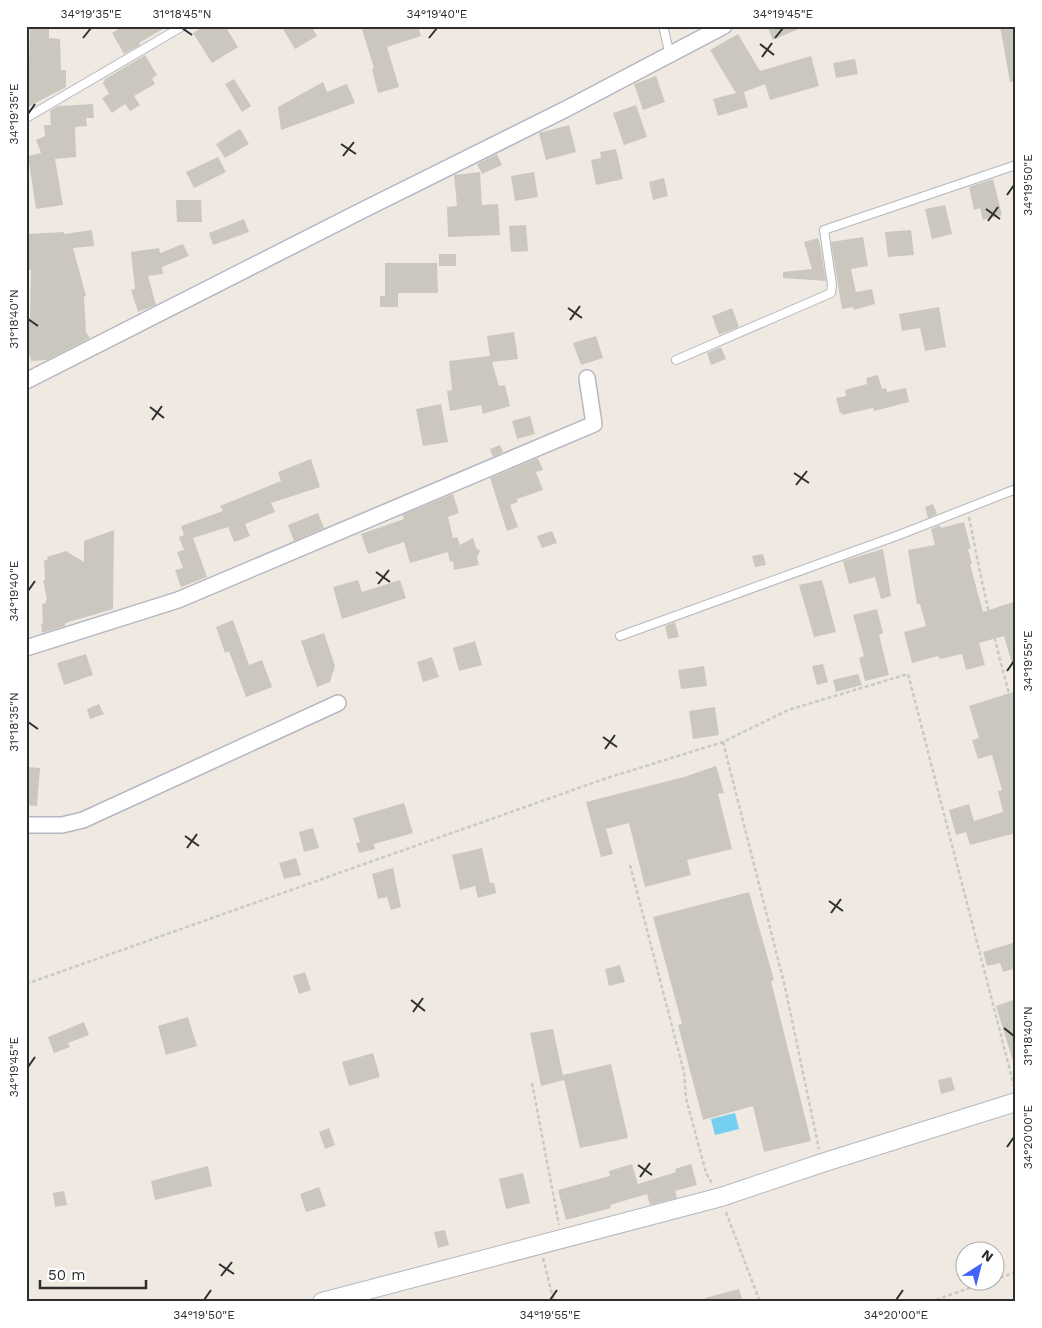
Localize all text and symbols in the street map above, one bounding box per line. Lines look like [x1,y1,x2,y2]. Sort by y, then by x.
text: 34°19'35"E [60,7,122,21]
text: 31°18'45"N [153,7,211,21]
text: 34°19'40"E [407,7,468,21]
text: 34°19'45"E [753,7,814,21]
text: 34°19'35"E [7,83,21,145]
text: 34°19'50"E [1021,154,1035,216]
text: 31°18'40"N [7,289,21,349]
text: 34°19'40"E [7,560,21,621]
text: 34°19'55"E [1021,630,1035,692]
text: 31°18'35"N [7,692,21,752]
text: 31°18'40"N [1021,1006,1035,1066]
text: 34°19'45"E [7,1036,21,1097]
text: 34°20'00"E [1021,1104,1035,1169]
north arrow [954,1240,1004,1290]
text: N [979,1246,997,1265]
scale bar [40,1258,146,1290]
text: 50 m [48,1266,85,1284]
text: 34°19'50"E [173,1308,235,1322]
text: 34°19'55"E [519,1308,581,1322]
text: 34°20'00"E [864,1308,929,1322]

